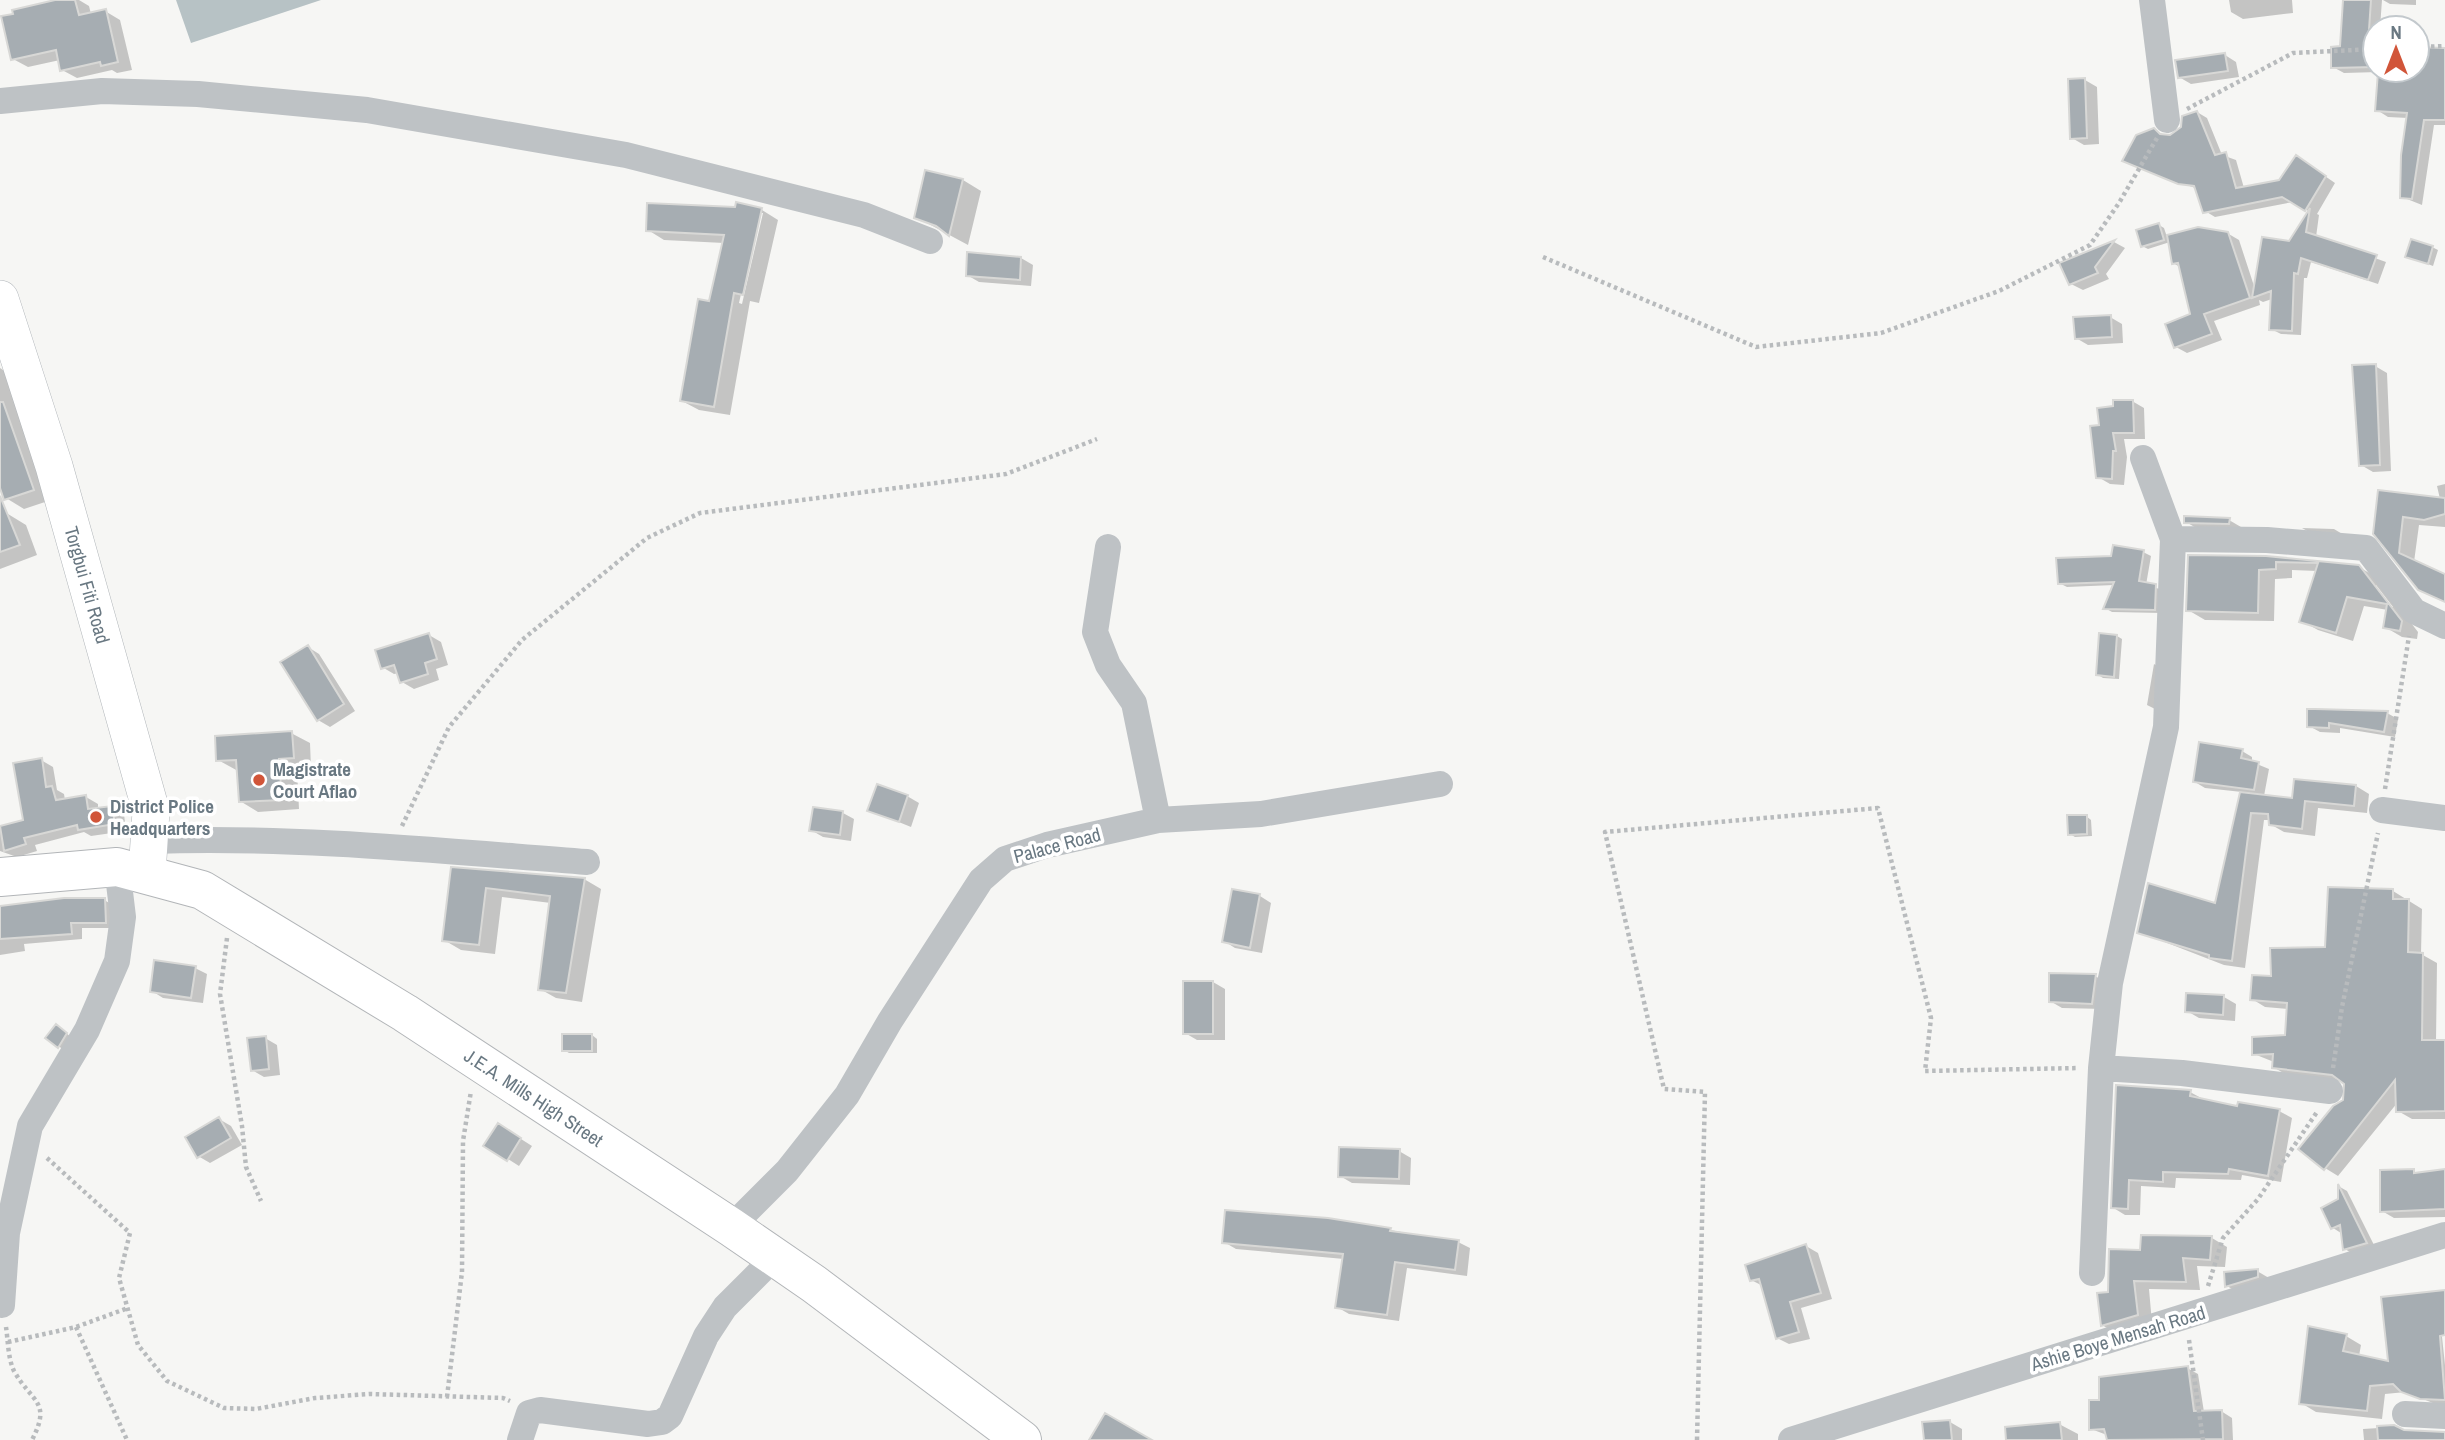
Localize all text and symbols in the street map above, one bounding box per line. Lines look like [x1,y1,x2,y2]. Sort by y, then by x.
north arrow [2361,14,2431,84]
text: N [2390,19,2402,45]
street label: Torgbui Fiti Road [59,523,116,646]
place label: Magistrate Court Aflao [273,756,357,804]
marker: Magistrate Court Aflao [251,772,267,788]
place label: District Police Headquarters [110,793,214,841]
marker: District Police Headquarters [88,809,104,825]
street label: Palace Road [1011,821,1103,869]
street label: J.E.A. Mills High Street [459,1042,609,1153]
street label: Ashie Boye Mensah Road [2027,1299,2208,1377]

